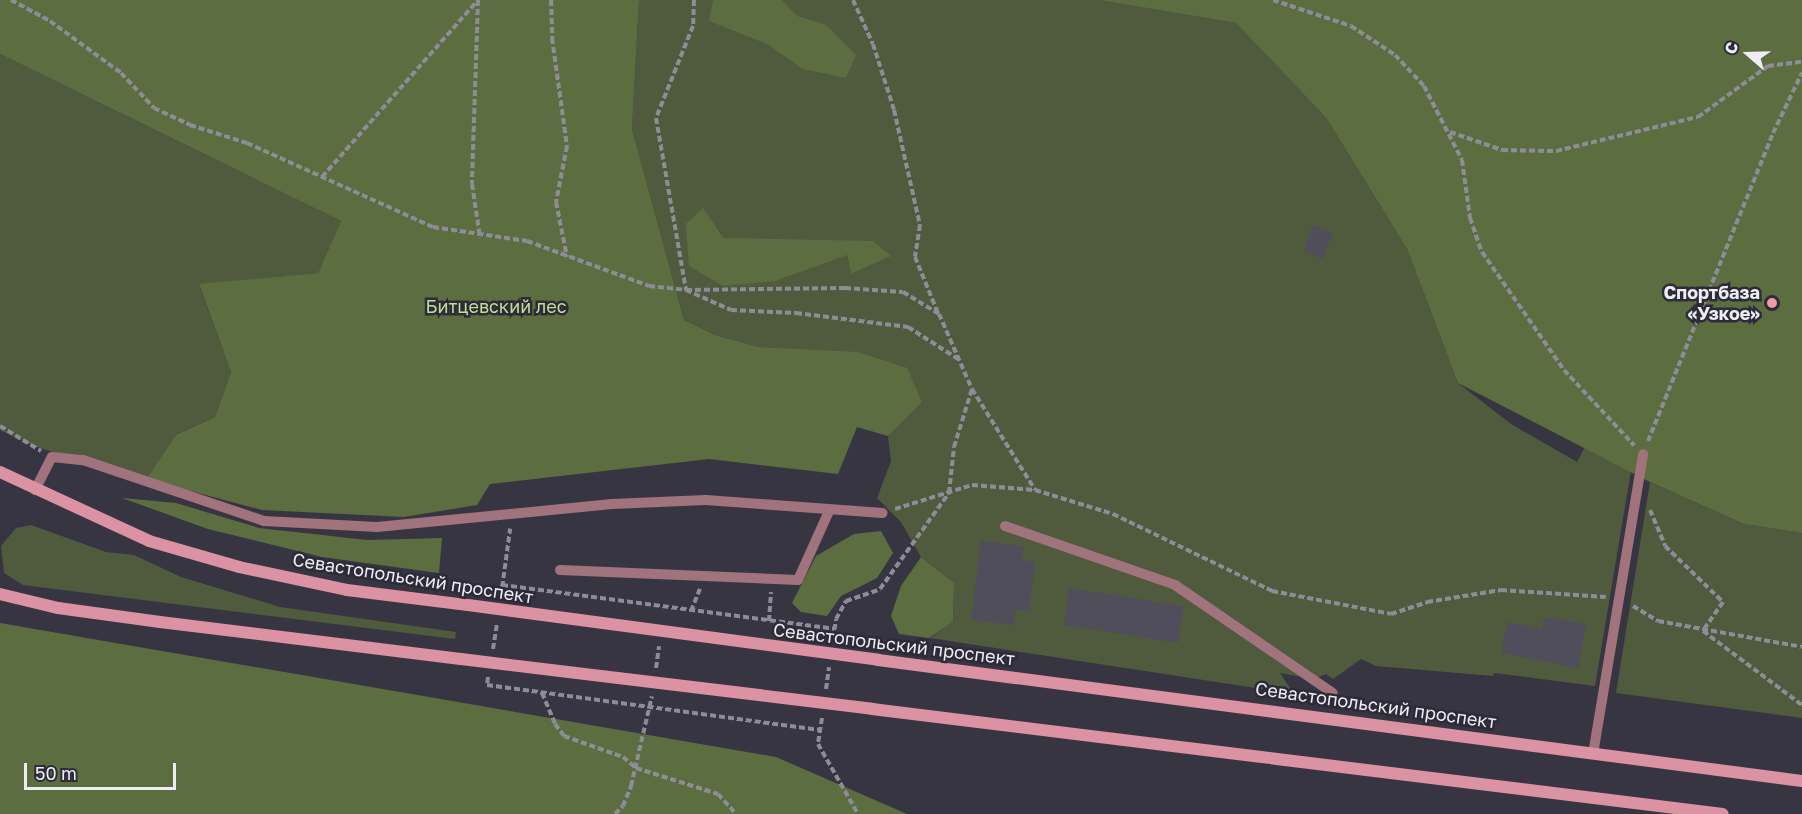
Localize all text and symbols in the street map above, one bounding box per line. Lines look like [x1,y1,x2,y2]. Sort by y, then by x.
north arrow [1718,24,1778,84]
text: С [1720,39,1742,57]
place label: Спортбаза «Узкое» [1664,282,1760,324]
park label: Битцевский лес [426,295,566,317]
marker: Спортбаза «Узкое» [1765,296,1779,310]
street label: Севастопольский проспект [291,548,535,608]
street label: Севастопольский проспект [772,618,1016,670]
street label: Севастопольский проспект [1254,677,1498,733]
scale bar [27,751,178,789]
text: 50 m [35,762,77,784]

